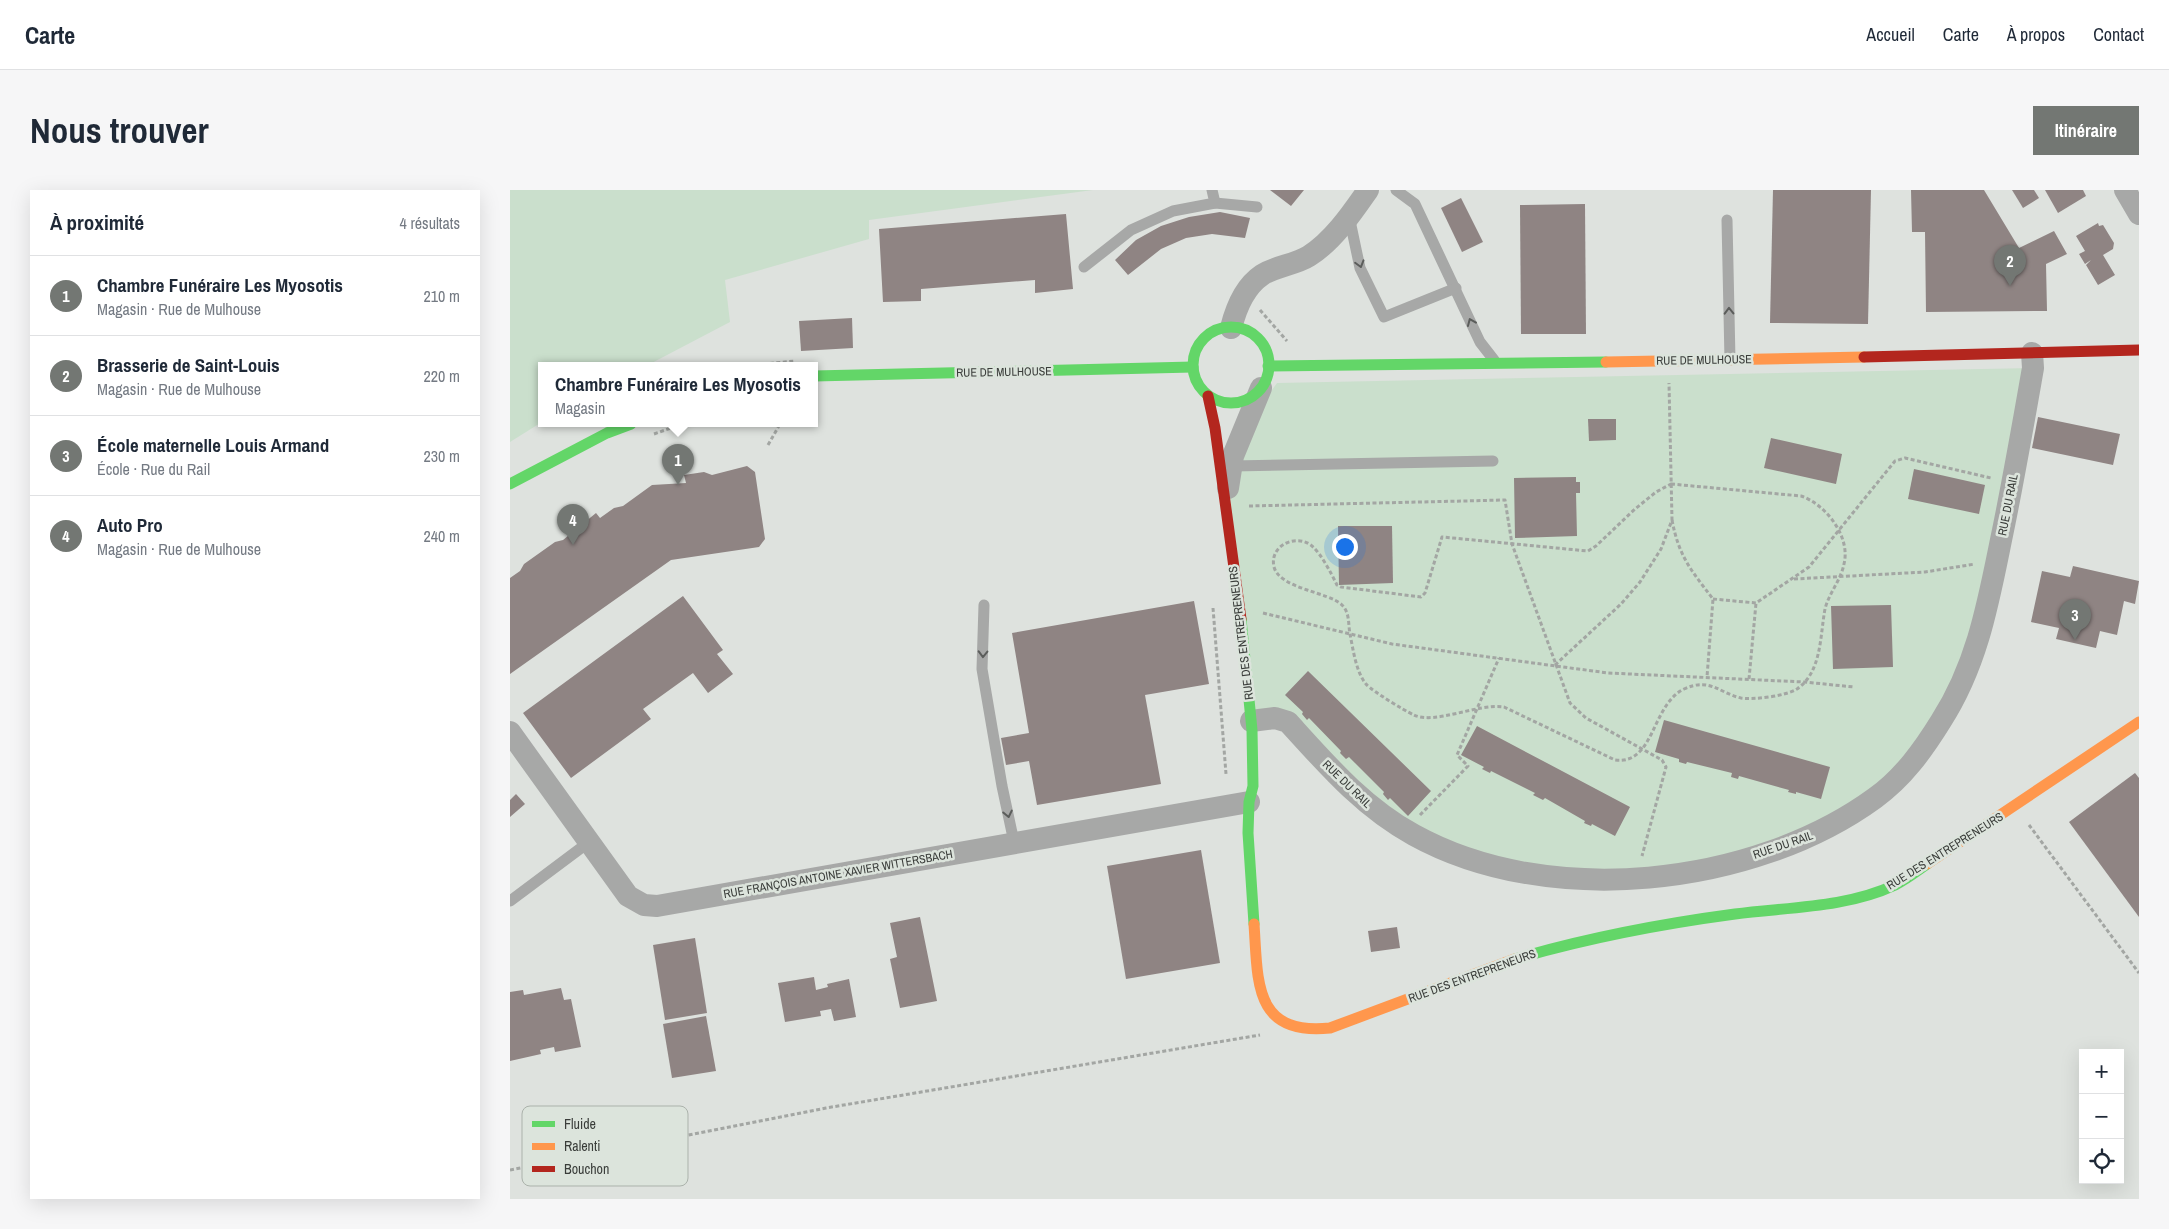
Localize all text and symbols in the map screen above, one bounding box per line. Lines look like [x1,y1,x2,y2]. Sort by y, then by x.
text: Carte [25,19,75,51]
text: Accueil [1866,22,1915,47]
text: Carte [1943,22,1979,47]
text: À propos [2007,22,2065,47]
text: Contact [2093,22,2144,47]
button: Itinéraire [2033,106,2139,155]
text: Nous trouver [30,107,209,154]
text: À proximité [50,208,144,237]
text: 4 résultats [399,212,460,234]
pin: 2 [1994,245,2026,286]
one-way arrow [1354,259,1365,268]
text: Chambre Funéraire Les Myosotis [97,272,343,298]
text: 1 [62,285,70,307]
text: 210 m [424,285,460,307]
text: Magasin · Rue de Mulhouse [97,298,261,320]
one-way arrow [1724,307,1734,314]
one-way arrow [1467,318,1478,327]
street label: RUE DE MULHOUSE [1656,351,1752,369]
text: Brasserie de Saint-Louis [97,352,280,378]
popup [538,362,818,427]
street label: RUE DE MULHOUSE [956,363,1052,381]
text: 2 [62,365,70,387]
text: 220 m [424,365,460,387]
text: Chambre Funéraire Les Myosotis [555,371,801,397]
text: Magasin · Rue de Mulhouse [97,378,261,400]
text: Magasin [555,397,605,419]
text: École maternelle Louis Armand [97,432,329,458]
pin: 1 [662,444,694,485]
text: 3 [62,445,70,467]
text: 230 m [424,445,460,467]
text: École · Rue du Rail [97,458,210,480]
street label: RUE DU RAIL [1994,472,2022,537]
pin: 4 [557,504,589,545]
text: Auto Pro [97,512,163,538]
text: 4 [62,525,70,547]
text: 240 m [424,525,460,547]
your location [1332,534,1358,560]
text: Magasin · Rue de Mulhouse [97,538,261,560]
street label: RUE DES ENTREPRENEURS [1225,565,1257,701]
pin: 3 [2059,599,2091,640]
one-way arrow [977,650,988,658]
street label: RUE DU RAIL [1319,757,1375,812]
street label: RUE DES ENTREPRENEURS [1884,808,2007,893]
one-way arrow [1002,810,1012,819]
street label: RUE DU RAIL [1751,827,1816,863]
street label: RUE FRANÇOIS ANTOINE XAVIER WITTERSBACH [722,846,954,902]
street label: RUE DES ENTREPRENEURS [1406,945,1538,1007]
map controls [2079,1049,2124,1184]
button: + [2079,1049,2124,1094]
button: − [2079,1094,2124,1139]
legend [522,1106,688,1186]
text: Fluide [564,1115,596,1133]
text: Ralenti [564,1137,600,1155]
button: locate [2079,1139,2124,1184]
text: Bouchon [564,1160,609,1178]

